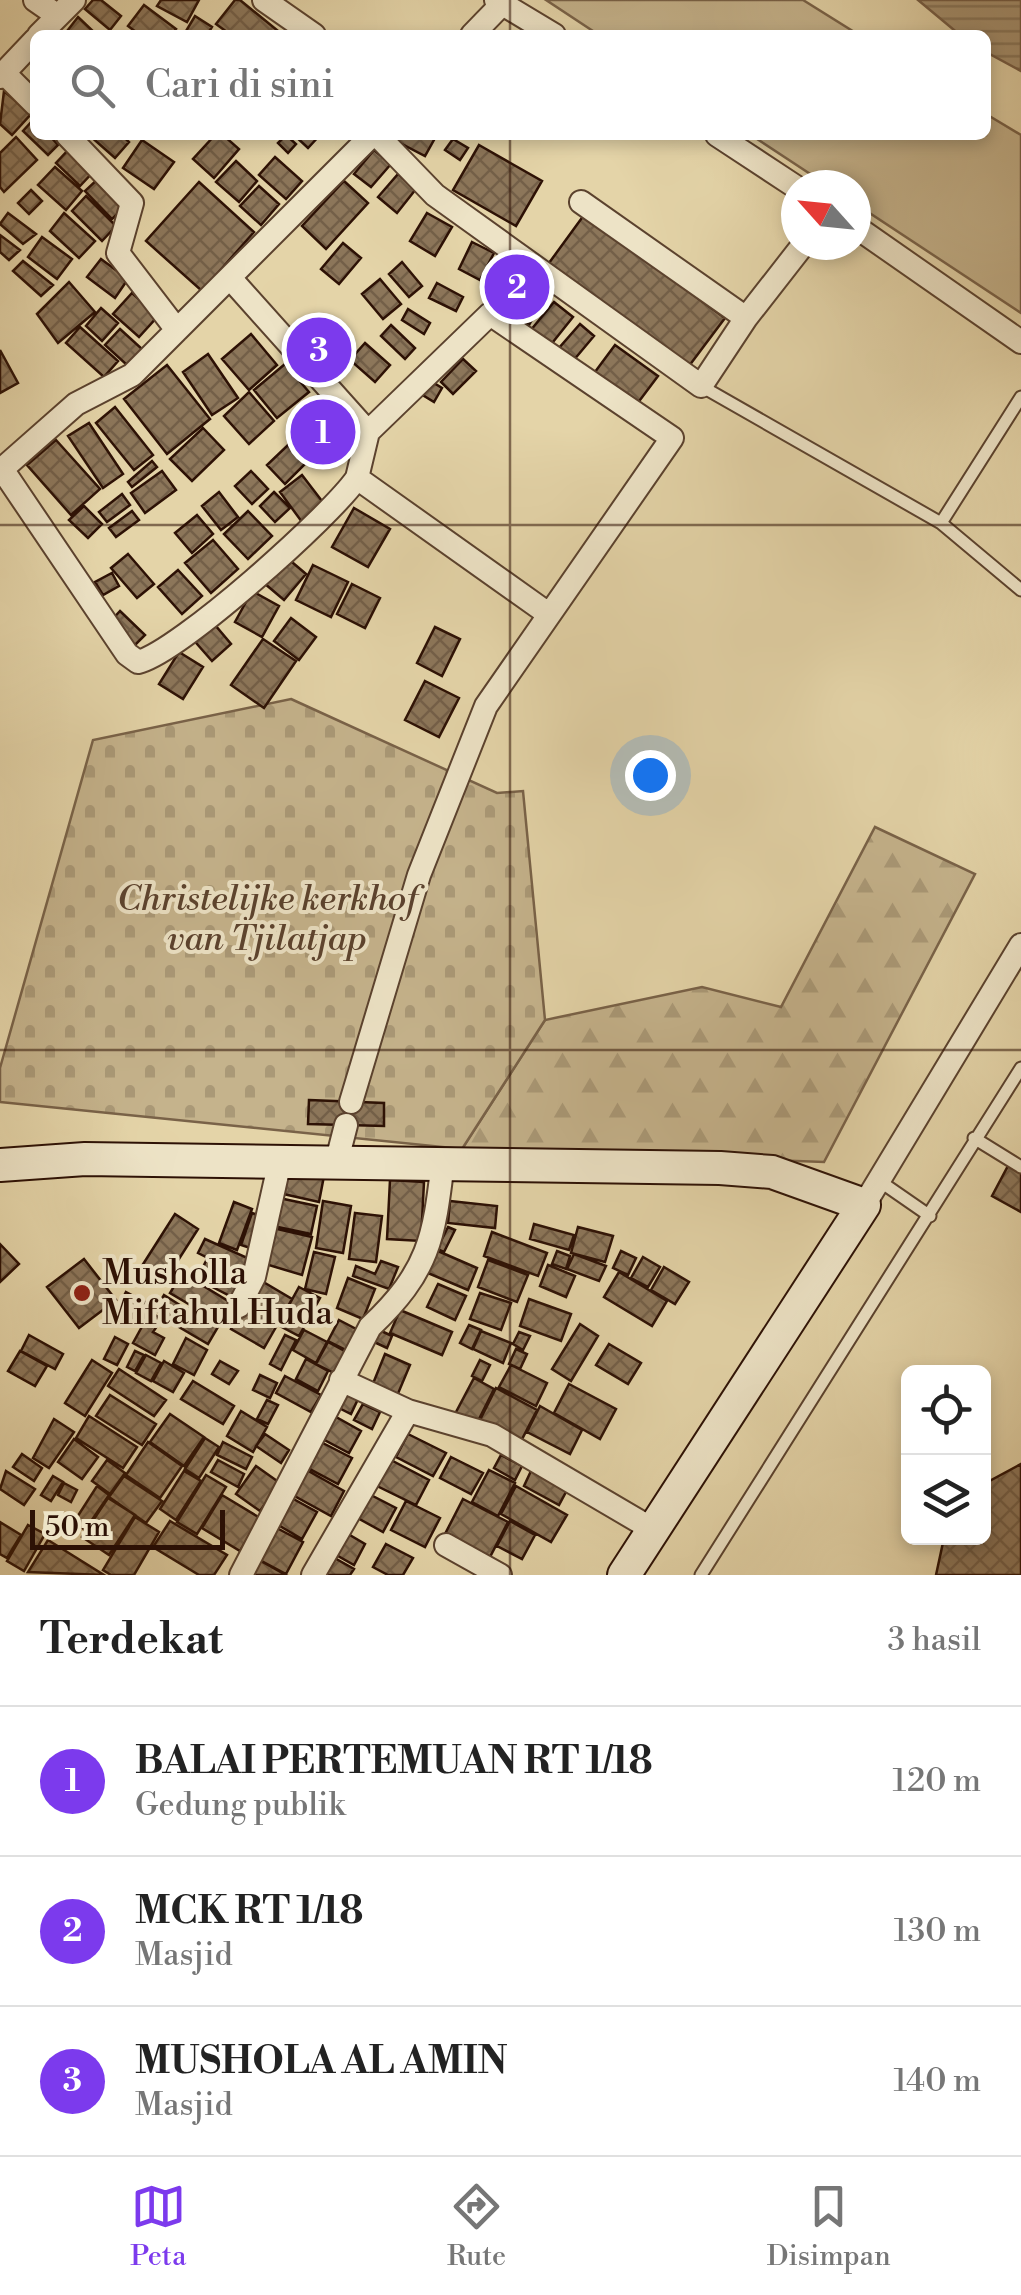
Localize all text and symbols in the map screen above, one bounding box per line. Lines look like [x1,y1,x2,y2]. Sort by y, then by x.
search box [30,30,991,140]
icon: search [65,58,120,113]
text: Cari di sini [145,62,334,109]
north arrow [781,170,871,260]
pin: 2 [484,250,550,324]
pin: 3 [286,312,352,388]
pin: 1 [290,394,356,470]
your location [625,750,676,801]
park label: Christelijke kerkhof van Tjilatjap [117,878,425,961]
place label: Musholla Miftahul Huda [102,1252,333,1335]
marker: Musholla Miftahul Huda [71,1282,93,1304]
map controls [901,1365,991,1545]
button: locate [901,1365,991,1455]
button: layers [901,1455,991,1545]
scale bar [30,1505,225,1550]
text: 50 m [45,1510,109,1545]
text: Terdekat [40,1614,223,1667]
text: 3 hasil [887,1620,981,1660]
text: BALAI PERTEMUAN RT 1/18 [135,1738,653,1785]
text: 1 [65,1761,80,1801]
text: 120 m [892,1761,981,1801]
text: Gedung publik [135,1785,345,1825]
text: MCK RT 1/18 [135,1888,363,1935]
text: 2 [62,1911,83,1951]
text: 130 m [894,1911,981,1951]
text: Masjid [135,1935,233,1975]
text: MUSHOLA AL AMIN [135,2038,508,2085]
text: 3 [63,2061,82,2101]
text: 140 m [894,2061,981,2101]
text: Masjid [135,2085,233,2125]
tab: Peta [130,2179,186,2274]
tab: Rute [447,2179,506,2274]
tab: Disimpan [767,2179,891,2274]

